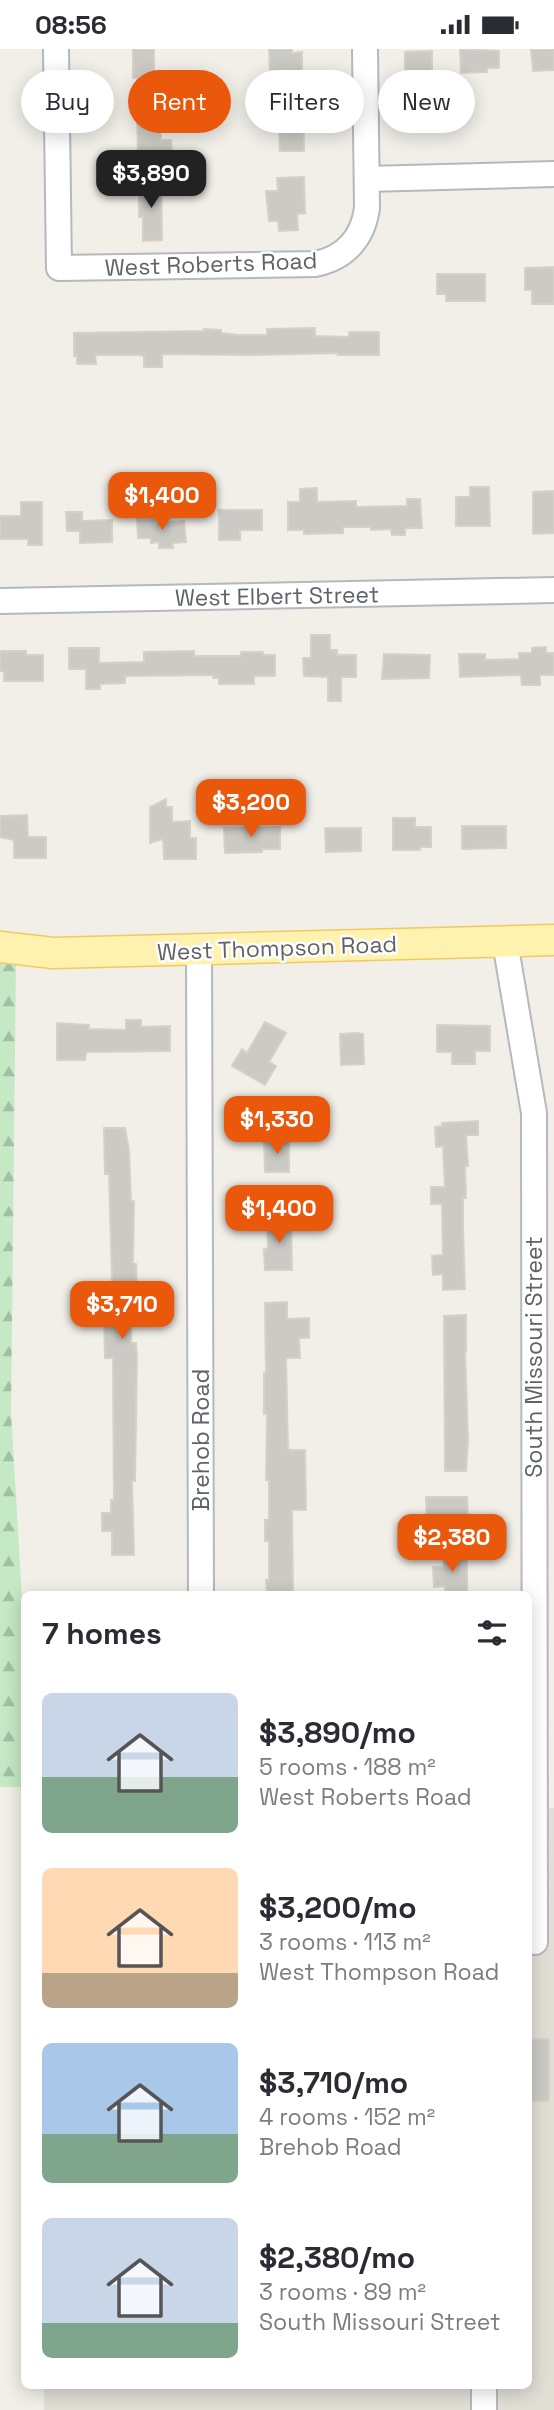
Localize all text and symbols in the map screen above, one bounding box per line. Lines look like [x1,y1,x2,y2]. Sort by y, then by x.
text: 08:56 [35,8,107,42]
chip: Buy [21,70,114,133]
chip: Rent [128,70,231,133]
chip: Filters [245,70,364,133]
chip: New [378,70,475,133]
pin: $3,890 [94,151,208,210]
text: $3,890 [112,158,190,188]
street label: West Roberts Road [104,245,318,283]
pin: $1,400 [105,473,219,532]
text: $1,400 [124,480,200,510]
street label: West Elbert Street [175,579,379,613]
pin: $3,200 [194,779,308,839]
text: $3,200 [212,787,290,817]
street label: West Thompson Road [156,929,398,967]
pin: $1,330 [220,1097,334,1156]
text: $1,330 [240,1104,314,1134]
pin: $1,400 [222,1185,336,1245]
text: $1,400 [241,1193,317,1223]
street label: South Missouri Street [519,1236,549,1478]
pin: $3,710 [65,1281,179,1341]
text: $3,710 [86,1289,158,1319]
street label: Brehob Road [186,1369,216,1511]
pin: $2,380 [395,1515,509,1574]
text: $2,380 [413,1522,491,1552]
text: 7 homes [42,1614,162,1653]
icon: filters [473,1614,511,1652]
text: $3,890/mo [259,1713,416,1752]
icon: home [98,1721,182,1805]
text: 5 rooms · 188 m² [259,1752,436,1782]
text: West Roberts Road [259,1782,472,1812]
text: $3,200/mo [259,1888,417,1927]
icon: home [98,1896,182,1980]
text: 3 rooms · 113 m² [259,1927,431,1957]
text: West Thompson Road [259,1957,499,1987]
text: $3,710/mo [259,2063,408,2102]
icon: home [98,2071,182,2155]
text: 4 rooms · 152 m² [259,2102,435,2132]
text: Brehob Road [259,2132,402,2162]
text: $2,380/mo [259,2238,415,2277]
icon: home [98,2246,182,2330]
text: 3 rooms · 89 m² [259,2277,426,2307]
text: South Missouri Street [259,2307,501,2337]

